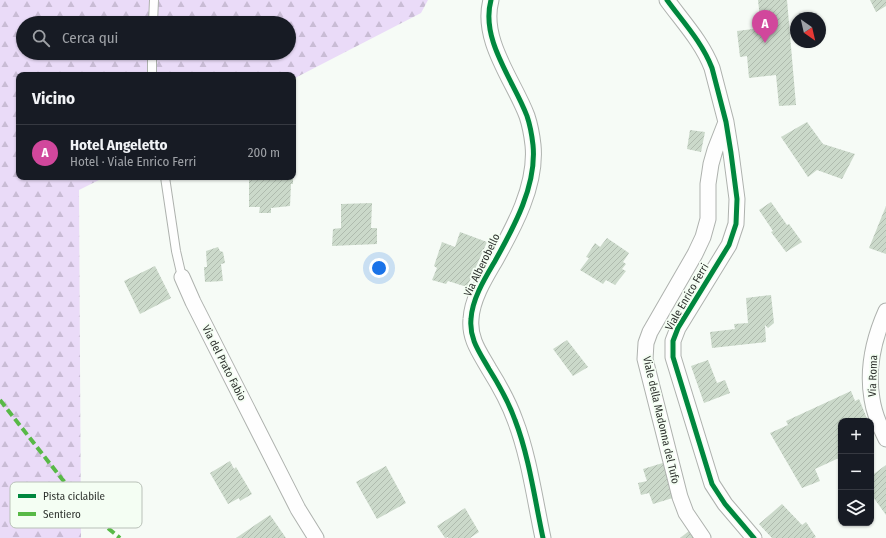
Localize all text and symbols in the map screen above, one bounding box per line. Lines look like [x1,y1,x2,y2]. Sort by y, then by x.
pin: A [752,10,778,43]
north arrow [790,12,826,48]
search box [16,16,296,60]
icon: search [30,27,52,49]
text: Cerca qui [62,29,118,47]
text: Vicino [32,88,75,109]
text: Hotel Angeletto [70,136,168,154]
text: A [41,145,49,160]
text: 200 m [248,145,280,160]
text: Hotel · Viale Enrico Ferri [70,154,196,169]
street label: Via Alberobello [461,231,503,299]
your location [369,258,389,278]
street label: Viale Enrico Ferri [663,261,712,333]
street label: Via del Prato Fabio [199,323,249,403]
street label: Viale della Madonna del Tufo [640,355,682,485]
street label: Via Roma [866,355,880,397]
map controls [838,418,874,526]
button: + [838,418,874,454]
button: − [838,454,874,490]
legend [10,482,142,528]
text: Pista ciclabile [43,490,105,503]
button: layers [838,490,874,526]
text: Sentiero [43,508,81,521]

